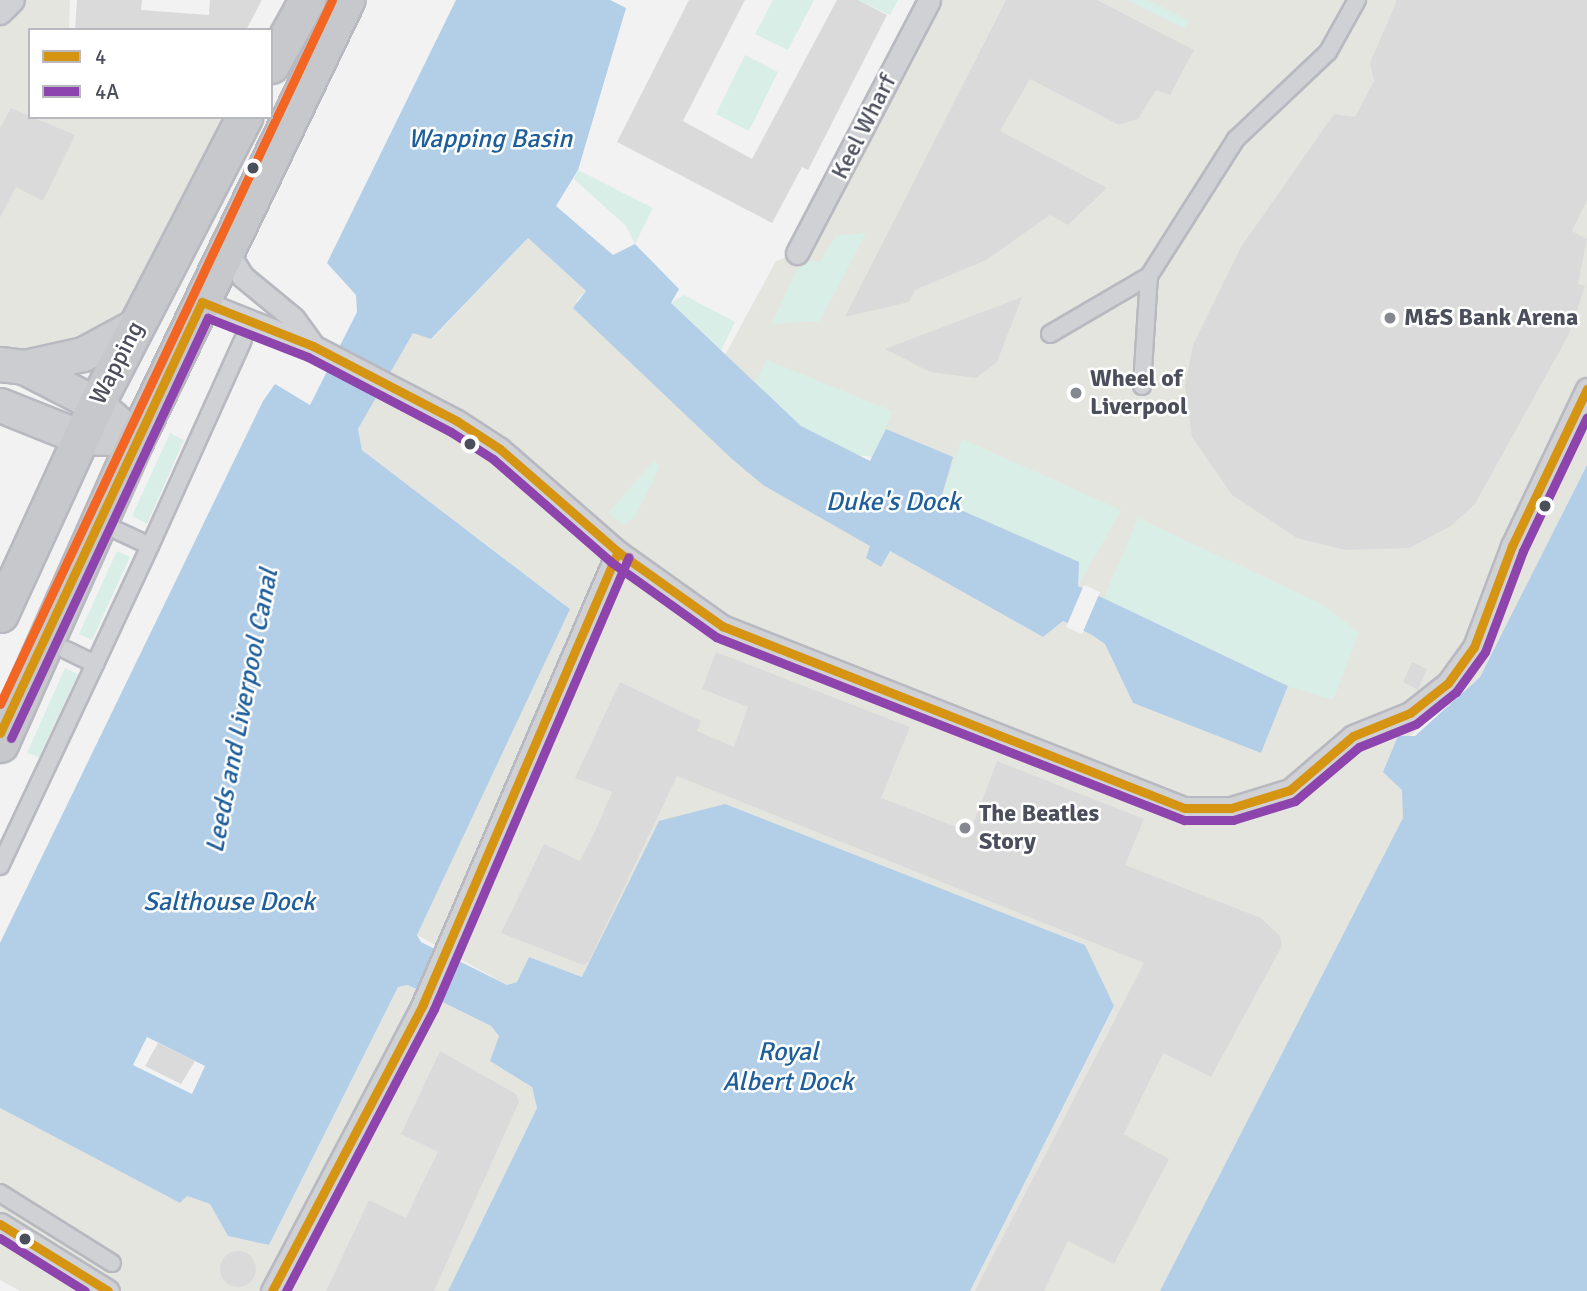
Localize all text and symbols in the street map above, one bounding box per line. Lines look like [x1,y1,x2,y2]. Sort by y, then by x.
legend [28,28,273,119]
text: 4 [95,44,106,70]
street label: Keel Wharf [825,70,903,184]
text: 4A [95,79,119,105]
water label: Wapping Basin [408,124,572,156]
unlabelled marker [246,161,260,175]
place label: M&S Bank Arena [1404,304,1578,332]
marker: M&S Bank Arena [1382,310,1398,326]
street label: Wapping [84,317,150,409]
place label: Wheel of Liverpool [1090,365,1187,421]
marker: Wheel of Liverpool [1068,385,1084,401]
unlabelled marker [463,437,477,451]
water label: Duke's Dock [826,487,960,519]
unlabelled marker [1538,499,1552,513]
water label: Leeds and Liverpool Canal [200,566,286,856]
place label: The Beatles Story [979,800,1099,856]
marker: The Beatles Story [957,820,973,836]
water label: Salthouse Dock [143,887,315,919]
water label: Royal Albert Dock [723,1037,853,1098]
unlabelled marker [18,1232,32,1246]

